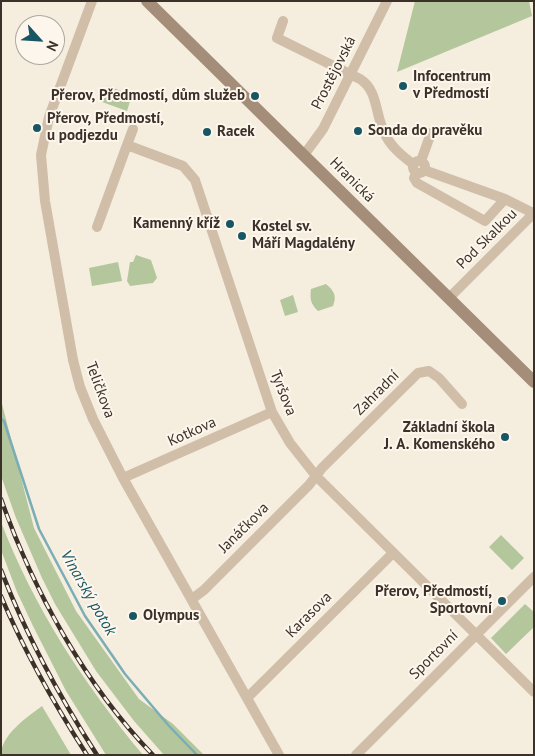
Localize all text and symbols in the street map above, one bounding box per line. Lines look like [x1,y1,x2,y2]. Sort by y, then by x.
north arrow [15,15,65,65]
street label: Prostějovská [308,33,360,113]
text: N [42,38,63,54]
place label: Infocentrum v Předmostí [413,68,491,103]
marker: Infocentrum v Předmostí [397,80,409,92]
place label: Přerov, Předmostí, dům služeb [51,87,245,105]
marker: Přerov, Předmostí, dům služeb [249,90,261,102]
place label: Přerov, Předmostí, u podjezdu [47,110,164,145]
marker: Přerov, Předmostí, u podjezdu [31,122,43,134]
place label: Sonda do pravěku [368,122,482,140]
place label: Racek [217,123,255,141]
marker: Sonda do pravěku [352,125,364,137]
marker: Racek [201,126,213,138]
street label: Hranická [326,154,378,206]
street label: Pod Skalkou [453,205,521,273]
place label: Kamenný kříž [133,215,220,233]
marker: Kamenný kříž [224,218,236,230]
place label: Kostel sv. Máří Magdalény [252,218,355,253]
marker: Kostel sv. Máří Magdalény [236,230,248,242]
street label: Teličkova [82,359,118,421]
street label: Zahradní [351,367,403,419]
street label: Tyršova [266,368,300,418]
street label: Kotkova [165,413,219,451]
place label: Základní škola J. A. Komenského [384,419,495,454]
marker: Základní škola J. A. Komenského [499,431,511,443]
street label: Janáčkova [215,499,273,557]
water label: Vinarský potok [56,547,120,639]
place label: Přerov, Předmostí, Sportovní [375,583,492,618]
street label: Karasova [282,588,336,642]
marker: Přerov, Předmostí, Sportovní [496,595,508,607]
place label: Olympus [143,607,199,625]
marker: Olympus [127,610,139,622]
street label: Sportovní [406,627,462,683]

